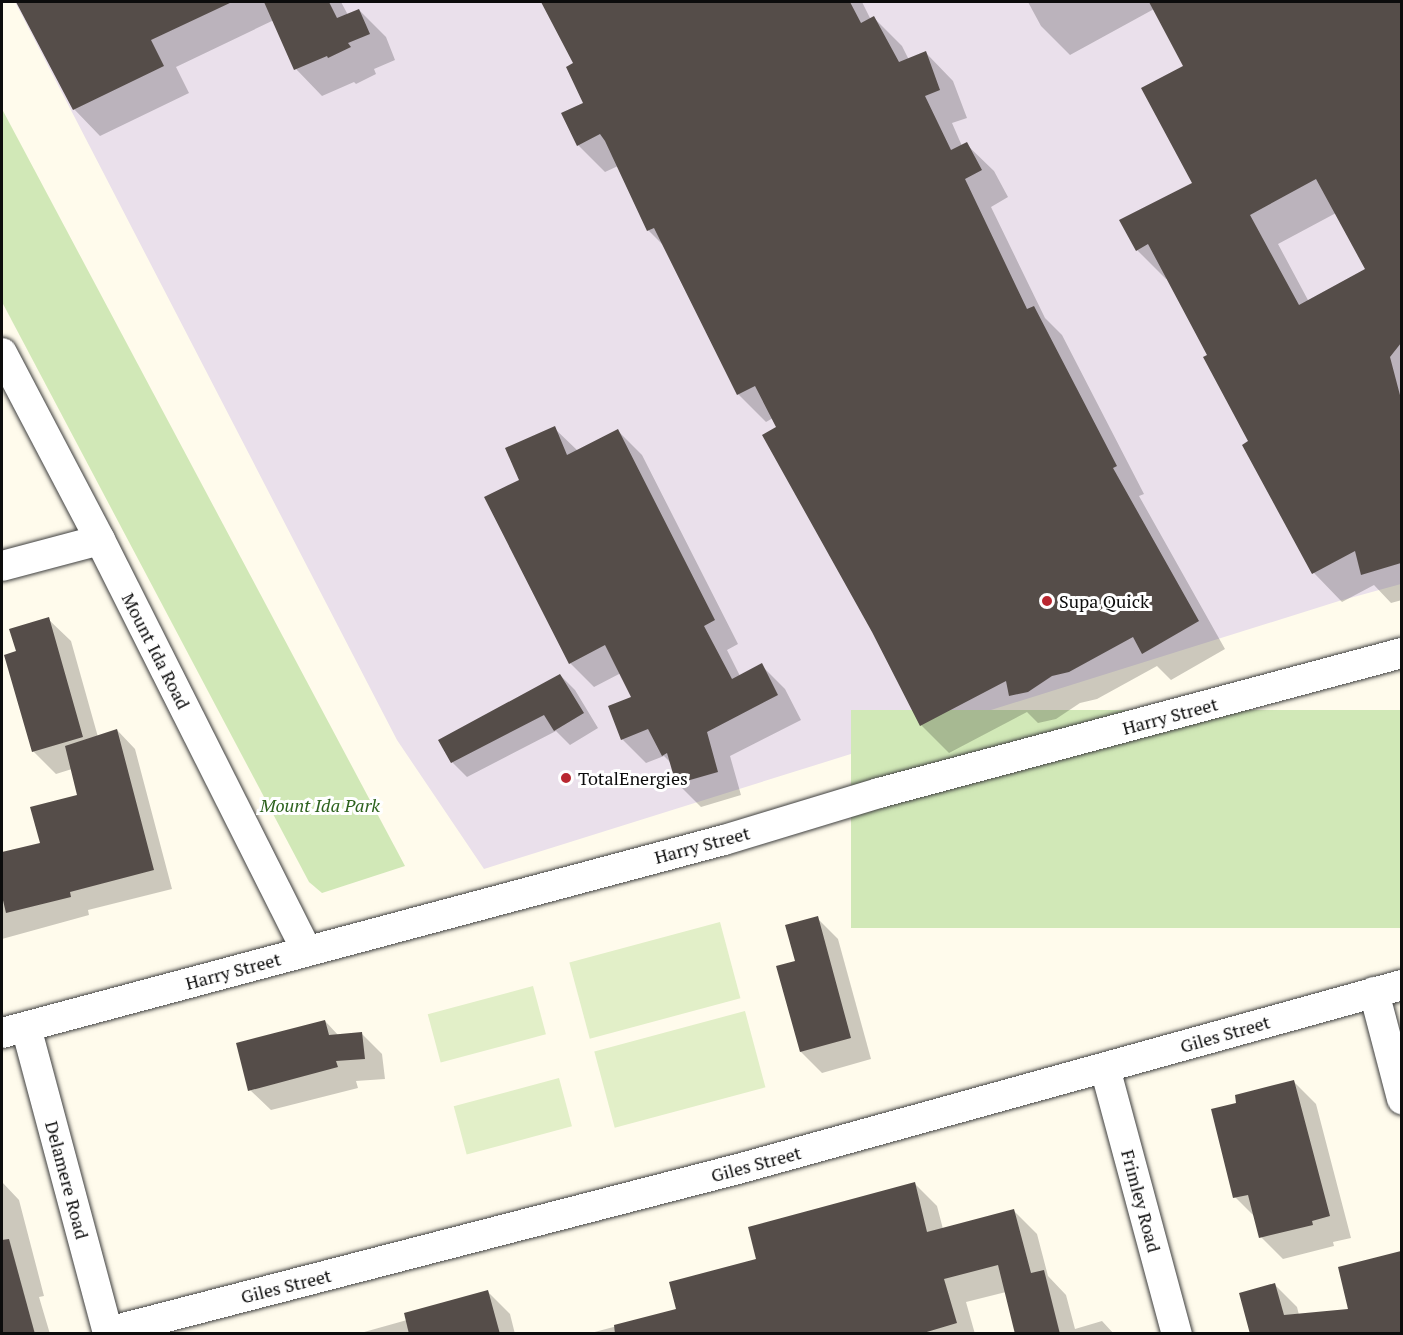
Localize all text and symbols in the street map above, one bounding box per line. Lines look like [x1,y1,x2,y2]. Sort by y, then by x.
street label: Mount Ida Road [117,589,195,713]
place label: Supa Quick [1059,590,1149,612]
marker: Supa Quick [1040,594,1054,608]
street label: Harry Street [1120,693,1220,739]
place label: TotalEnergies [578,767,688,789]
marker: TotalEnergies [559,771,573,785]
park label: Mount Ida Park [260,794,380,816]
street label: Harry Street [652,822,752,868]
street label: Harry Street [183,948,283,994]
street label: Giles Street [1178,1011,1272,1057]
street label: Delamere Road [41,1119,93,1241]
street label: Giles Street [709,1142,803,1186]
street label: Frimley Road [1117,1147,1165,1255]
street label: Giles Street [239,1264,333,1308]

